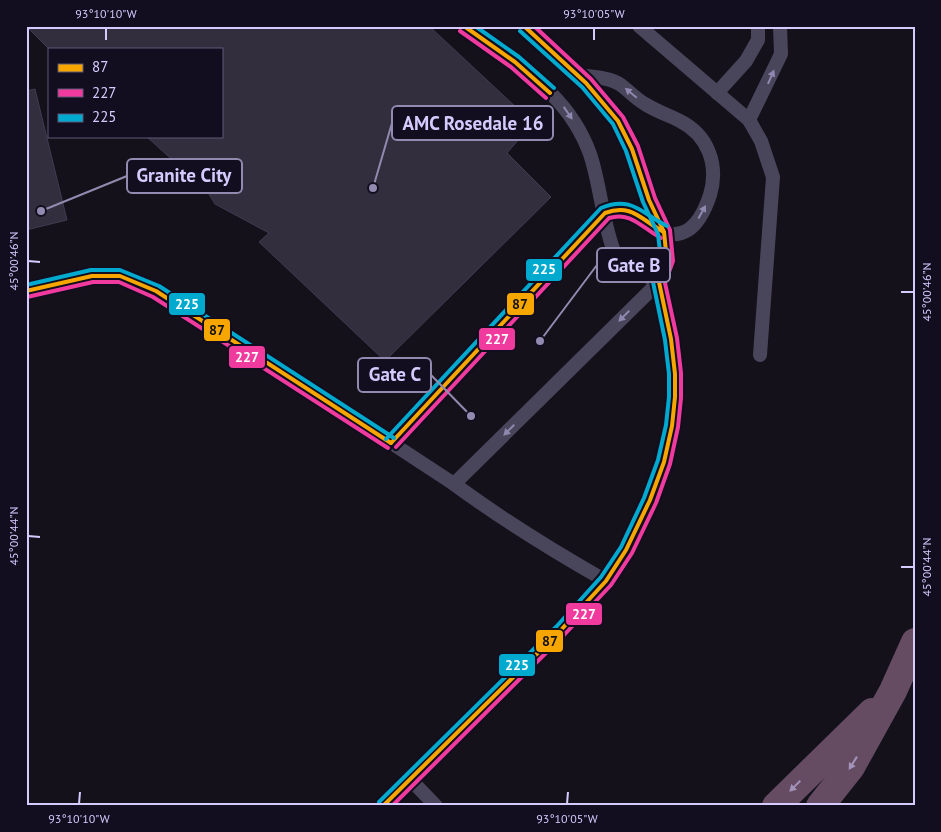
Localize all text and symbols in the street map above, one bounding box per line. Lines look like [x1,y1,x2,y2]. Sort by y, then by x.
text: 93°10'10"W [75,6,137,21]
text: 93°10'05"W [563,6,625,21]
legend [48,48,222,138]
text: 87 [92,57,108,76]
one-way arrow [767,70,775,84]
text: 227 [92,83,117,102]
one-way arrow [624,88,637,99]
callout: AMC Rosedale 16 [392,106,553,140]
one-way arrow [563,106,573,120]
text: 225 [92,107,117,126]
text: AMC Rosedale 16 [402,111,544,135]
callout: Granite City [127,159,242,193]
text: Granite City [137,163,232,187]
one-way arrow [698,204,706,219]
text: 45°00'46"N [6,231,21,291]
callout: Gate B [597,248,670,282]
text: Gate B [607,253,661,277]
line badge: 225 [525,258,563,282]
text: 225 [532,260,556,278]
text: 45°00'46"N [919,262,934,322]
line badge: 225 [168,292,206,316]
line badge: 87 [506,292,535,316]
text: 225 [175,295,199,313]
text: 87 [512,295,528,313]
one-way arrow [619,310,631,322]
line badge: 87 [203,318,231,342]
text: 87 [209,321,225,339]
line badge: 227 [478,327,516,351]
text: 227 [485,330,509,348]
line badge: 227 [228,345,266,369]
text: 227 [235,348,259,366]
callout: Gate C [358,358,431,392]
text: Gate C [369,362,422,386]
one-way arrow [503,424,515,436]
text: 45°00'44"N [6,506,21,566]
text: 45°00'44"N [919,537,934,597]
line badge: 227 [565,602,603,626]
text: 227 [572,605,596,623]
line badge: 87 [535,629,564,653]
text: 87 [542,632,558,650]
line badge: 225 [498,653,536,677]
text: 225 [505,656,529,674]
one-way arrow [848,757,857,770]
one-way arrow [790,780,802,792]
text: 93°10'10"W [48,811,110,826]
text: 93°10'05"W [536,811,598,826]

